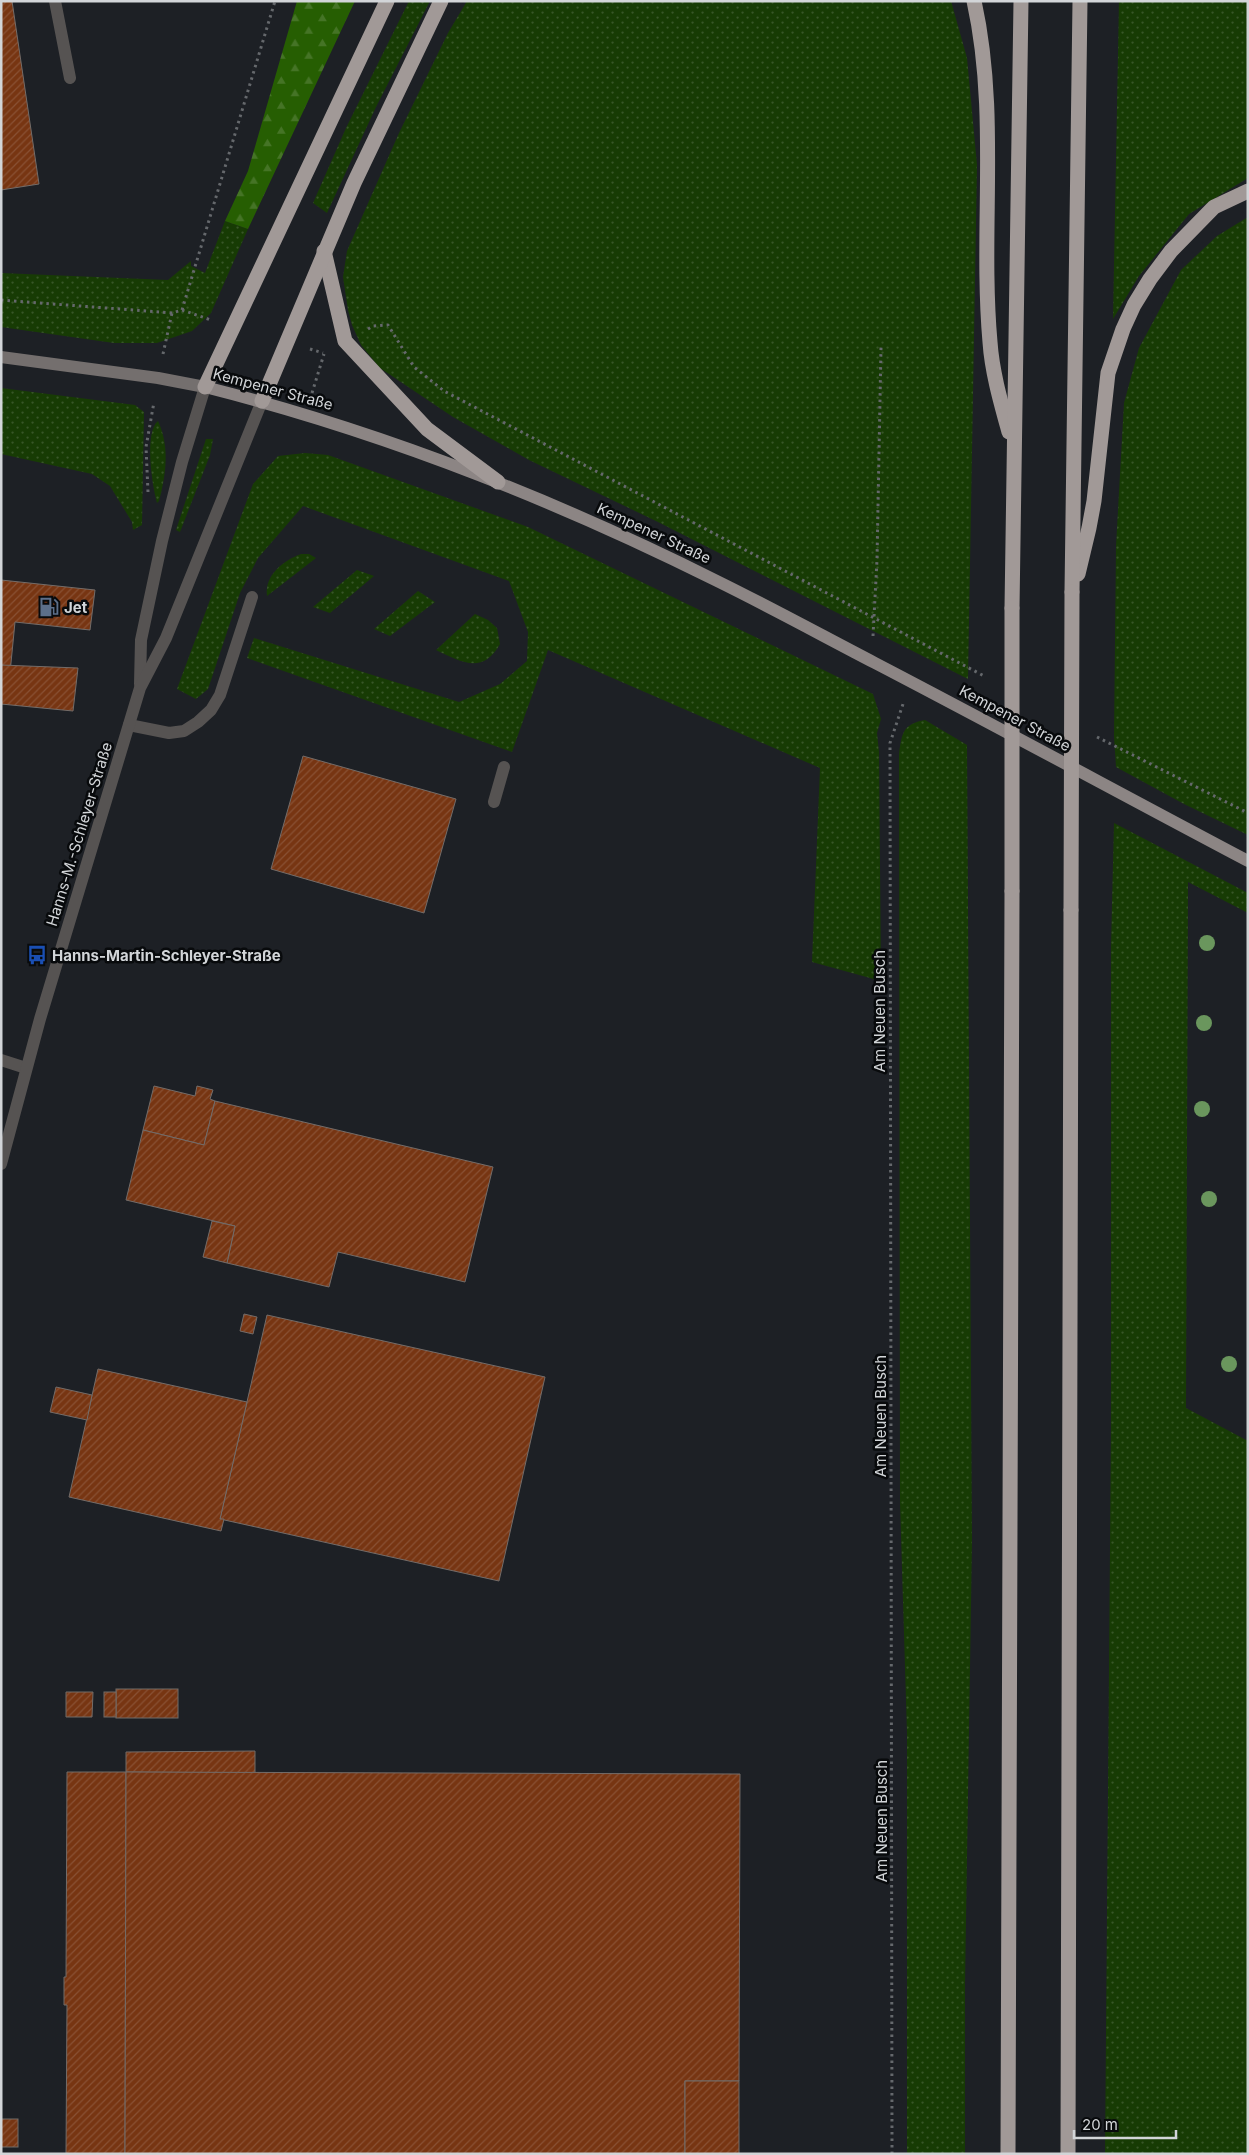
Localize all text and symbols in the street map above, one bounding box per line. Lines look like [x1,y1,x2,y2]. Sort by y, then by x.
street label: Kempener Straße [211,364,335,414]
street label: Kempener Straße [594,498,714,568]
fuel station icon: Jet [38,596,60,618]
place label: Jet [64,598,88,617]
street label: Kempener Straße [956,681,1074,755]
street label: Hanns-M.-Schleyer-Straße [42,740,116,928]
bus stop icon: Hanns-Martin-Schleyer-Straße [26,944,48,966]
place label: Hanns-Martin-Schleyer-Straße [52,946,281,965]
street label: Am Neuen Busch [870,950,889,1072]
street label: Am Neuen Busch [871,1355,890,1477]
street label: Am Neuen Busch [872,1760,891,1882]
scale bar [1074,2108,1176,2140]
text: 20 m [1082,2115,1118,2134]

